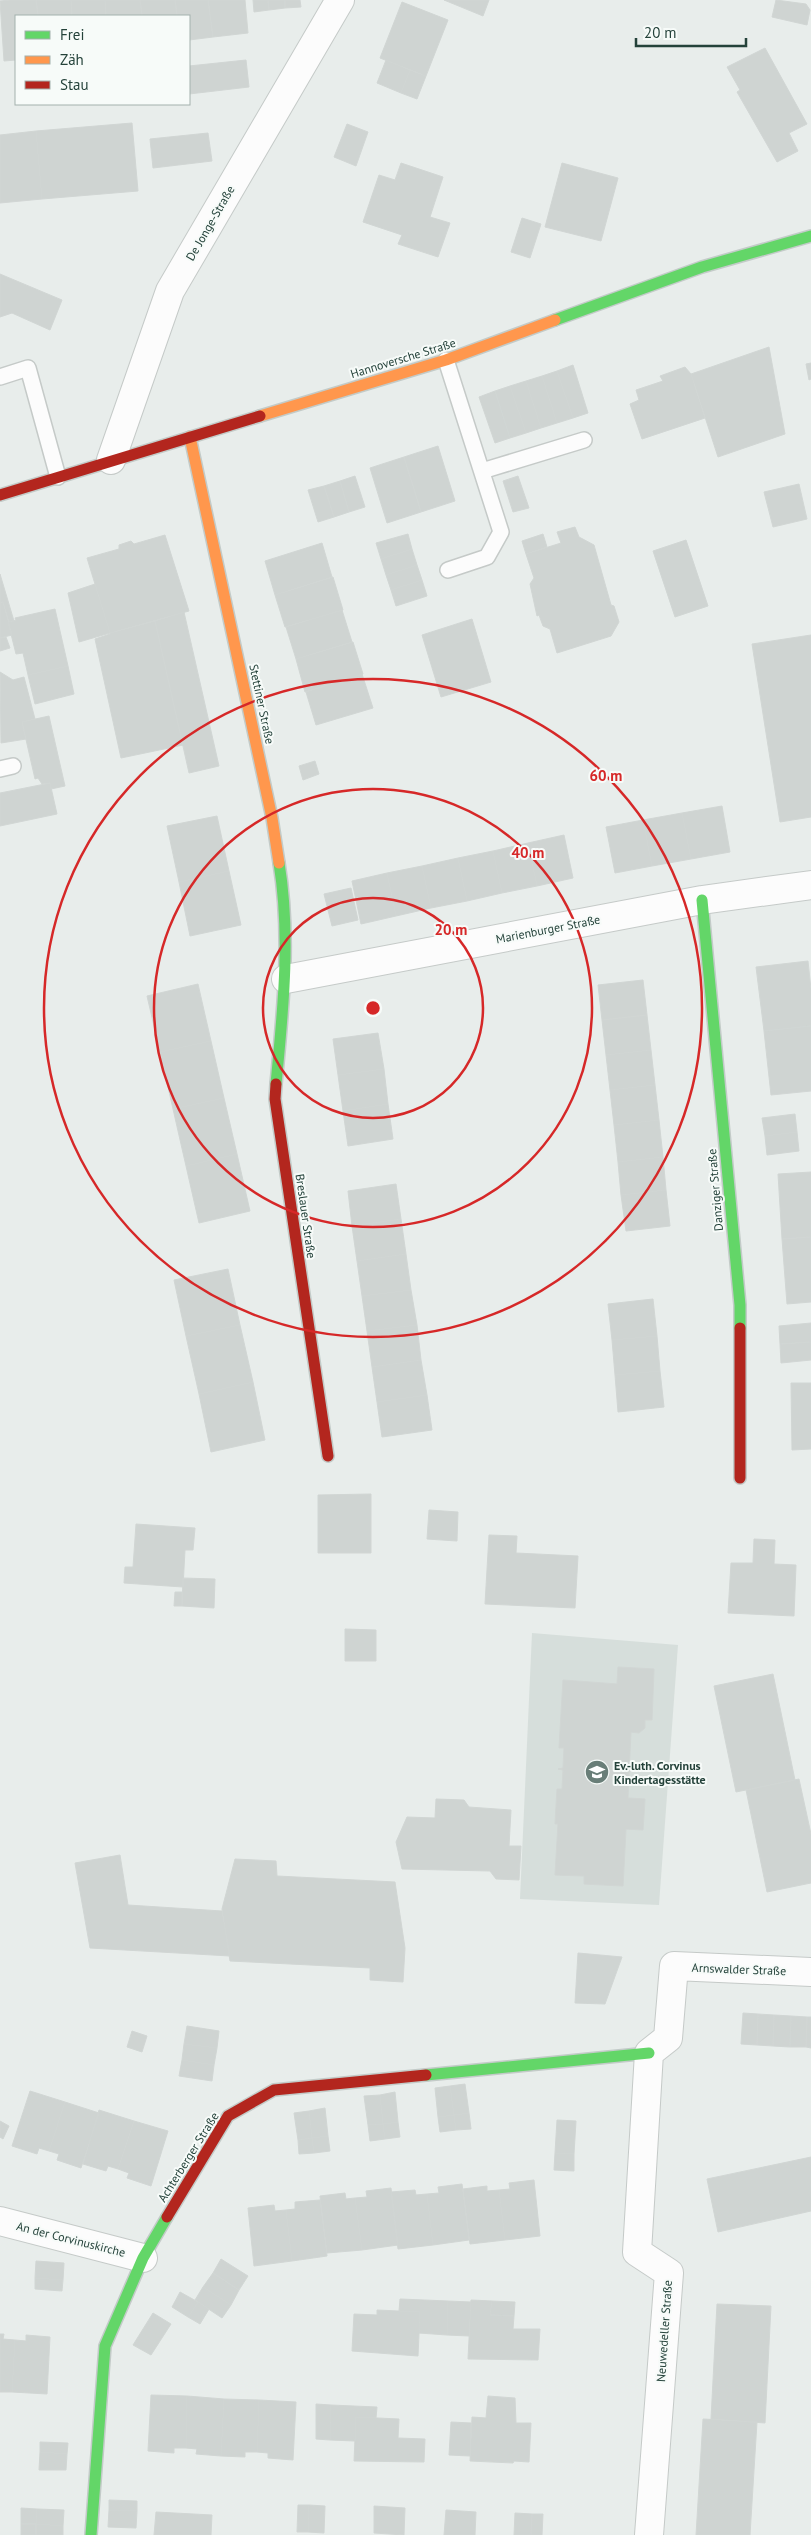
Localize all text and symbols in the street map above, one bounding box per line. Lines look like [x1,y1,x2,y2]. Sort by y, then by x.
legend [15,15,190,105]
scale bar [636,15,746,47]
text: 20 m [644,23,677,42]
text: Frei [60,25,85,44]
text: Zäh [60,50,84,69]
text: Stau [60,75,89,94]
street label: De Jonge-Straße [182,183,238,263]
street label: Hannoversche Straße [349,335,457,381]
street label: Stettiner Straße [246,663,278,745]
text: 60 m [590,766,622,785]
text: 40 m [512,843,544,862]
street label: Marienburger Straße [495,912,601,946]
text: 20 m [435,920,467,939]
centre of rings [364,999,382,1017]
street label: Danziger Straße [704,1148,726,1232]
street label: Breslauer Straße [293,1173,319,1259]
place label: Ev.-luth. Corvinus Kindertagesstätte [614,1758,706,1787]
school or university icon: Ev.-luth. Corvinus Kindertagesstätte [584,1759,610,1785]
street label: Arnswalder Straße [692,1960,786,1978]
street label: Achterberger Straße [154,2109,222,2205]
street label: An der Corvinuskirche [15,2218,127,2260]
street label: Neuwedeller Straße [653,2280,675,2382]

